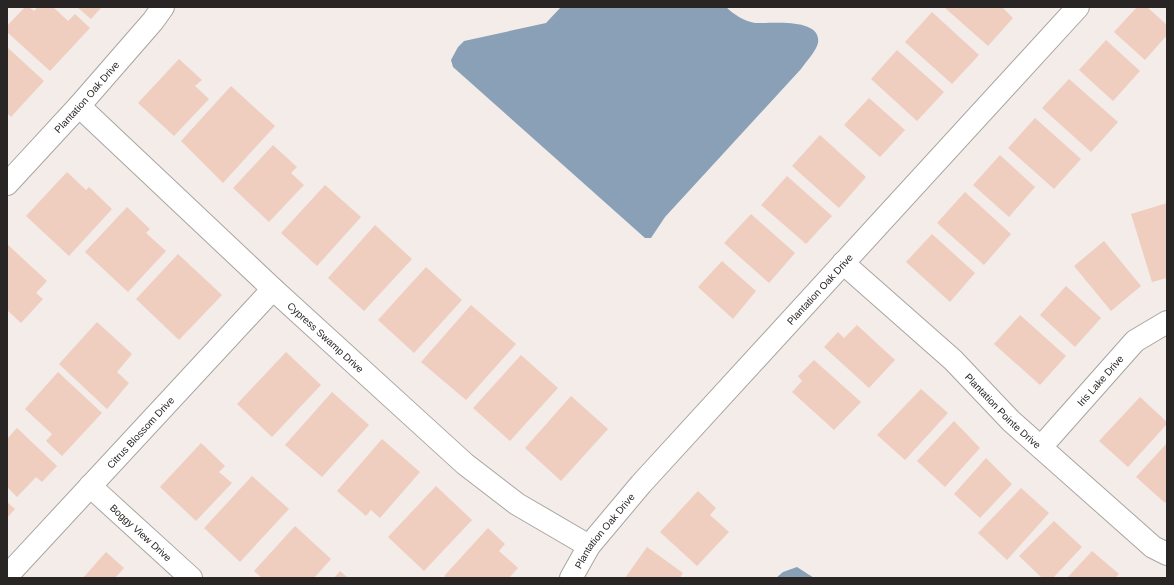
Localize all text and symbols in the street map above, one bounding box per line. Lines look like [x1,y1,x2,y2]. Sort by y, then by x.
street label: Plantation Oak Drive [52,59,121,135]
street label: Plantation Oak Drive [785,251,855,327]
street label: Cypress Swamp Drive [285,300,366,375]
street label: Iris Lake Drive [1075,352,1126,408]
street label: Plantation Pointe Drive [963,371,1043,451]
street label: Citrus Blossom Drive [104,394,176,470]
street label: Plantation Oak Drive [572,491,637,570]
street label: Boggy View Drive [108,502,174,563]

